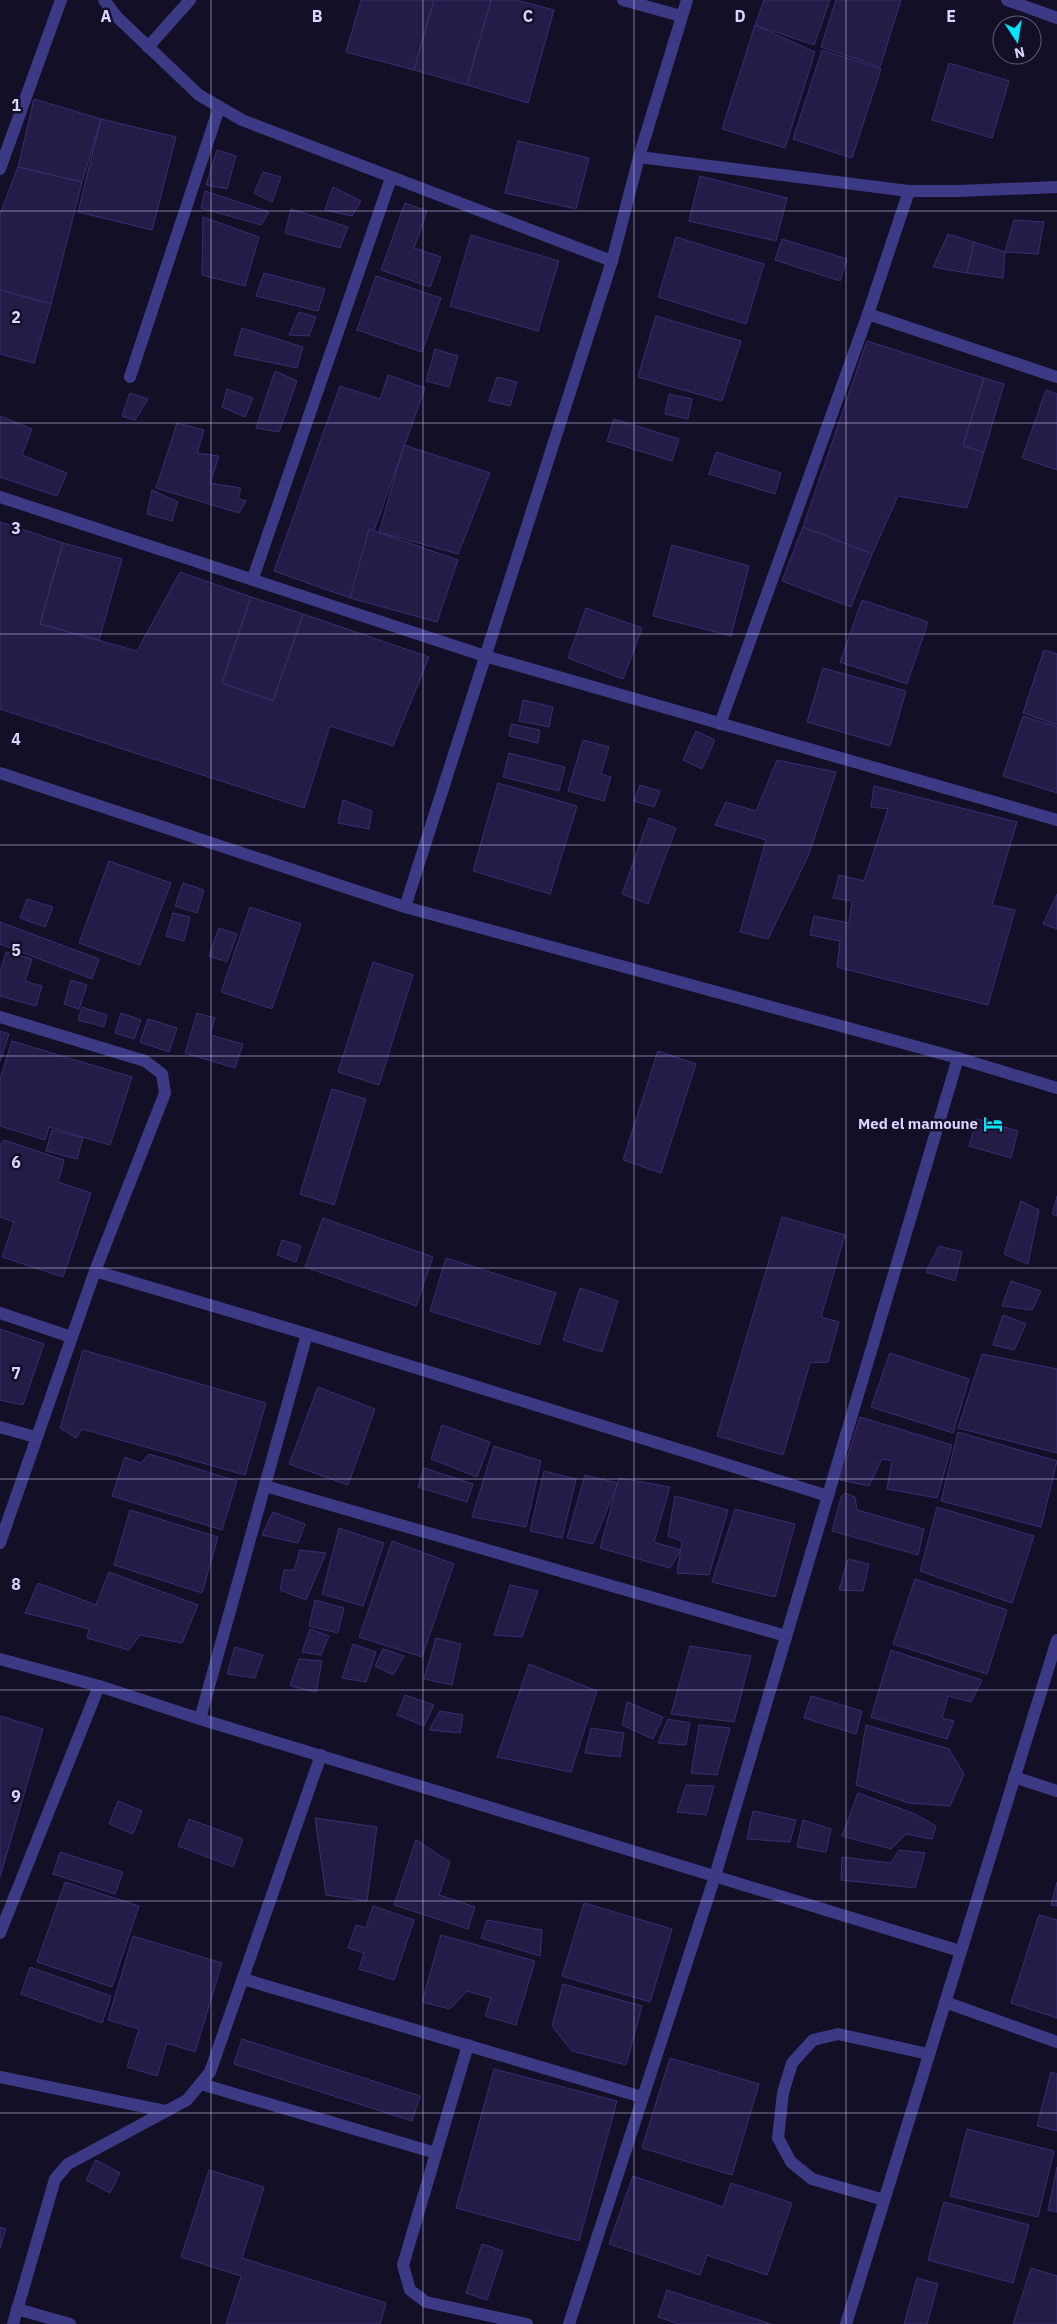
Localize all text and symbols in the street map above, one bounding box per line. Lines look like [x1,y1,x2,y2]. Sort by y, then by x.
text: A [101,6,112,26]
text: B [312,6,323,26]
text: C [523,6,533,26]
text: D [734,6,746,26]
text: E [946,6,956,26]
north arrow [992,15,1042,65]
text: N [1013,43,1027,63]
text: 1 [11,95,21,115]
text: 2 [11,307,21,327]
text: 3 [11,518,21,538]
text: 4 [11,729,21,749]
text: 5 [11,940,21,960]
hotel icon: Med el mamoune [982,1113,1004,1135]
place label: Med el mamoune [858,1114,978,1133]
text: 6 [11,1152,21,1172]
text: 7 [11,1363,21,1383]
text: 8 [11,1574,21,1594]
text: 9 [11,1786,21,1806]

